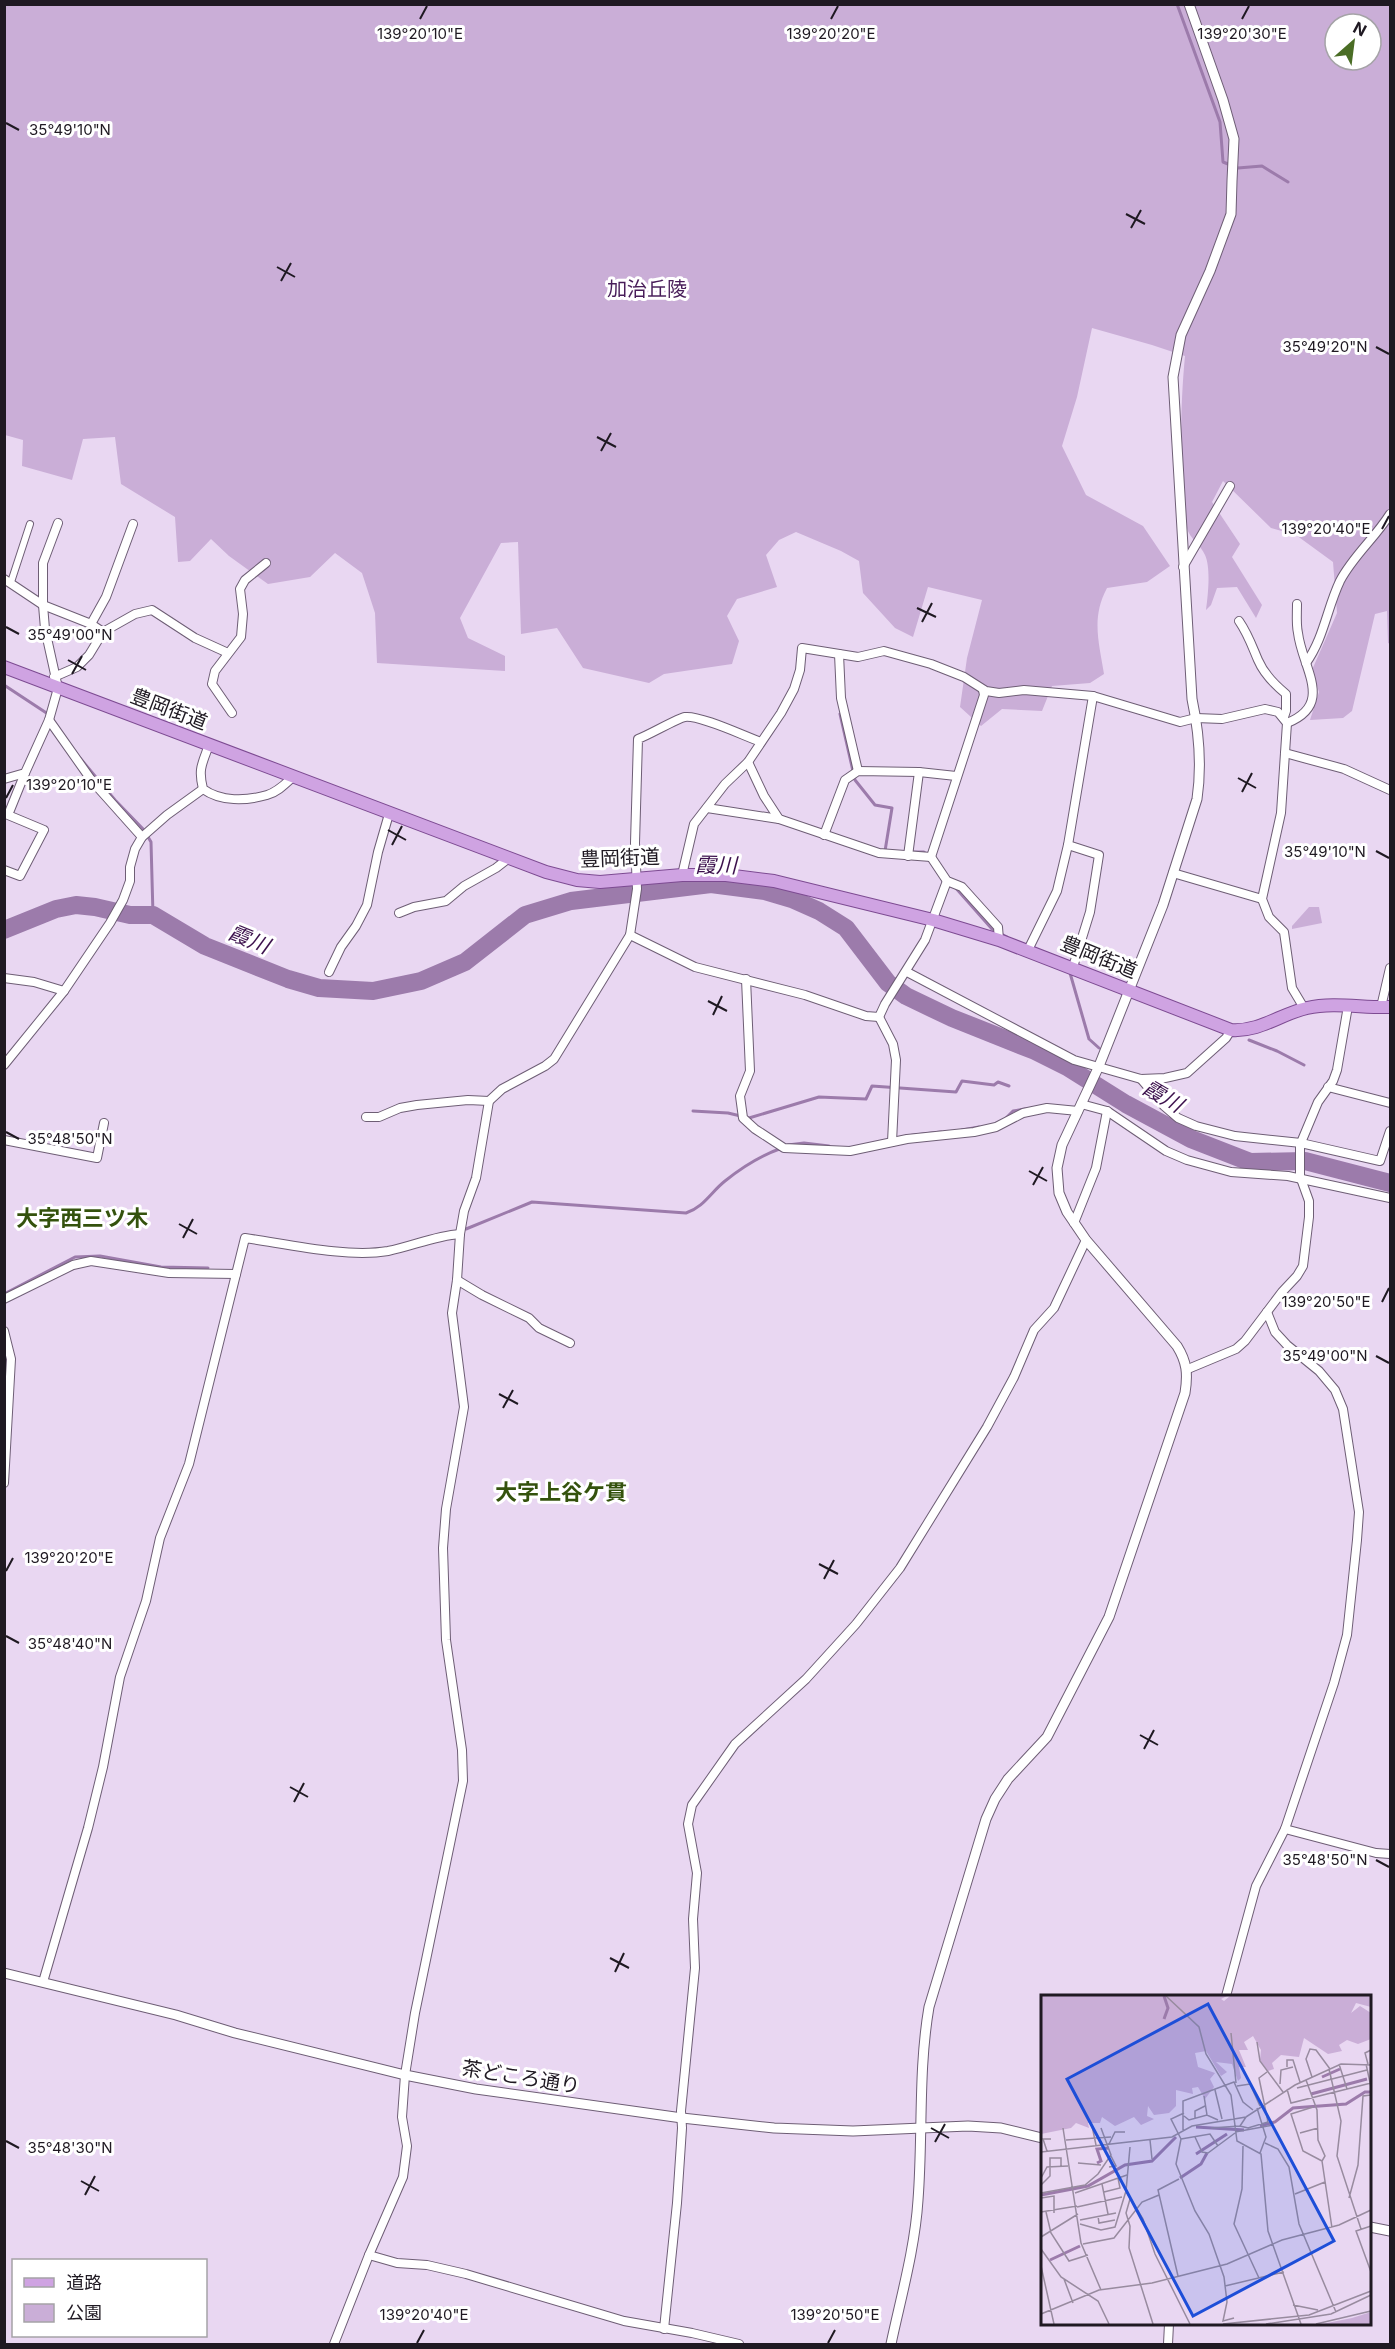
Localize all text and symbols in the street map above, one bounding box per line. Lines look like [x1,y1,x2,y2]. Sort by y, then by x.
north arrow [1323,12,1383,72]
text: N [1350,17,1370,40]
text: 139°20'10"E [377,24,463,43]
text: 139°20'20"E [786,24,876,43]
text: 139°20'30"E [1197,24,1287,43]
text: 35°49'10"N [29,120,111,139]
park label: 加治丘陵 [607,277,687,301]
text: 35°49'20"N [1283,337,1367,356]
text: 139°20'40"E [1282,519,1370,538]
text: 35°49'00"N [27,625,113,644]
street label: 豊岡街道 [127,683,211,735]
text: 139°20'10"E [26,775,112,794]
text: 35°49'10"N [1284,842,1366,861]
street label: 豊岡街道 [580,845,660,871]
water label: 霞川 [695,852,739,878]
water label: 霞川 [225,920,275,959]
street label: 豊岡街道 [1057,931,1141,983]
water label: 霞川 [1139,1075,1189,1118]
text: 35°48'50"N [28,1129,112,1148]
district label: 大字西三ツ木 [16,1205,148,1231]
text: 139°20'50"E [1281,1292,1371,1311]
text: 35°49'00"N [1282,1346,1368,1365]
district label: 大字上谷ケ貫 [495,1479,627,1505]
text: 139°20'20"E [24,1548,114,1567]
text: 35°48'40"N [28,1634,112,1653]
text: 35°48'50"N [1283,1850,1367,1869]
inset map [1041,1995,1371,2325]
street label: 茶どころ通り [460,2056,582,2098]
text: 35°48'30"N [27,2138,113,2157]
legend [12,2259,207,2337]
text: 道路 [66,2272,102,2293]
text: 公園 [66,2302,102,2323]
text: 139°20'40"E [380,2305,468,2324]
text: 139°20'50"E [790,2305,880,2324]

